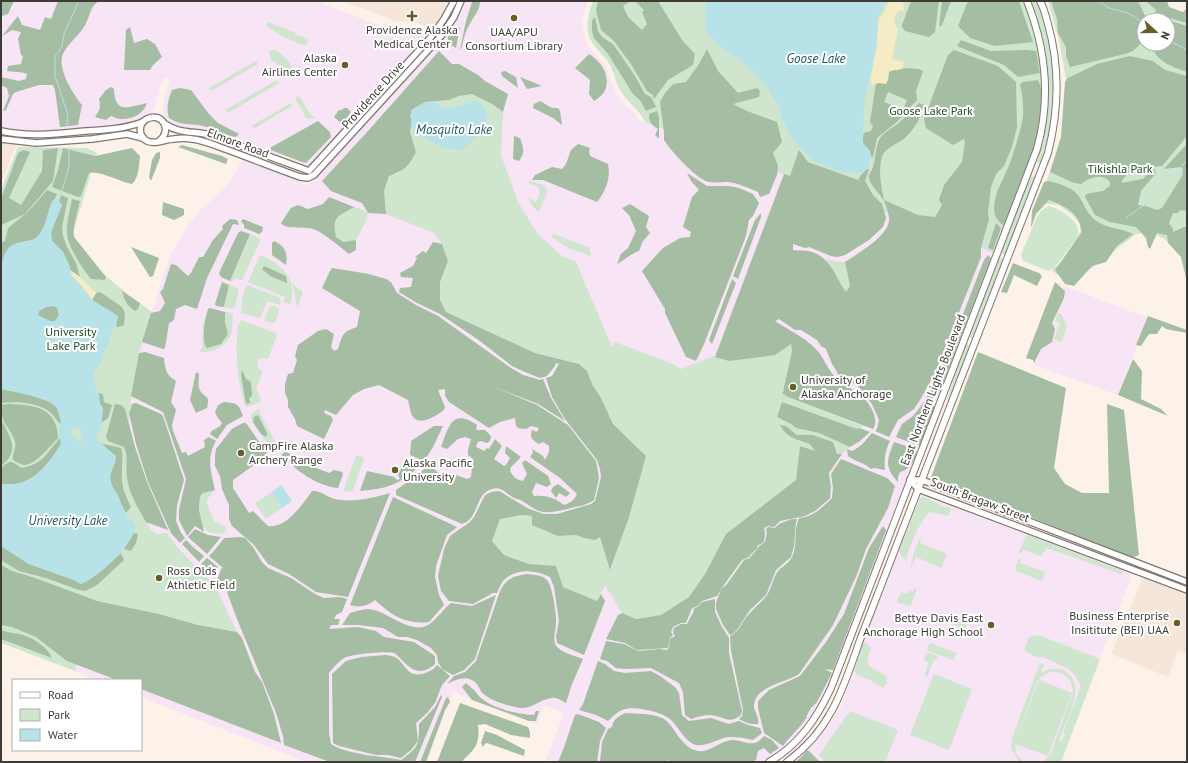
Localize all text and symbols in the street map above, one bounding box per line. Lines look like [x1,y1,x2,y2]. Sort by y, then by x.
marker: Providence Alaska Medical Center [406,10,418,22]
north arrow [1136,12,1176,52]
marker: UAA/APU Consortium Library [509,13,519,23]
place label: Providence Alaska Medical Center [366,22,458,51]
place label: UAA/APU Consortium Library [465,24,563,53]
text: N [1158,30,1173,41]
place label: Alaska Airlines Center [262,50,337,79]
water label: Goose Lake [786,50,846,67]
street label: Providence Drive [338,58,407,132]
marker: Alaska Airlines Center [340,60,350,70]
park label: Goose Lake Park [889,103,973,118]
water label: Mosquito Lake [416,121,492,138]
street label: Elmore Road [205,124,271,161]
park label: Tikishla Park [1087,161,1153,176]
street label: East Northern Lights Boulevard [897,312,968,467]
park label: University Lake Park [45,324,97,353]
place label: University of Alaska Anchorage [801,372,892,401]
marker: University of Alaska Anchorage [788,382,798,392]
place label: CampFire Alaska Archery Range [249,438,334,467]
marker: CampFire Alaska Archery Range [236,448,246,458]
place label: Alaska Pacific University [403,455,473,484]
marker: Alaska Pacific University [390,465,400,475]
street label: South Bragaw Street [929,474,1032,525]
water label: University Lake [28,512,108,529]
place label: Ross Olds Athletic Field [167,563,235,592]
marker: Ross Olds Athletic Field [154,573,164,583]
place label: Business Enterprise Insititute (BEI) UAA [1069,608,1169,637]
place label: Bettye Davis East Anchorage High School [863,610,983,639]
marker: Business Enterprise Insititute (BEI) UAA [1172,618,1182,628]
marker: Bettye Davis East Anchorage High School [986,620,996,630]
legend [12,679,142,751]
text: Road [48,687,73,702]
text: Park [48,707,70,722]
text: Water [48,727,78,742]

